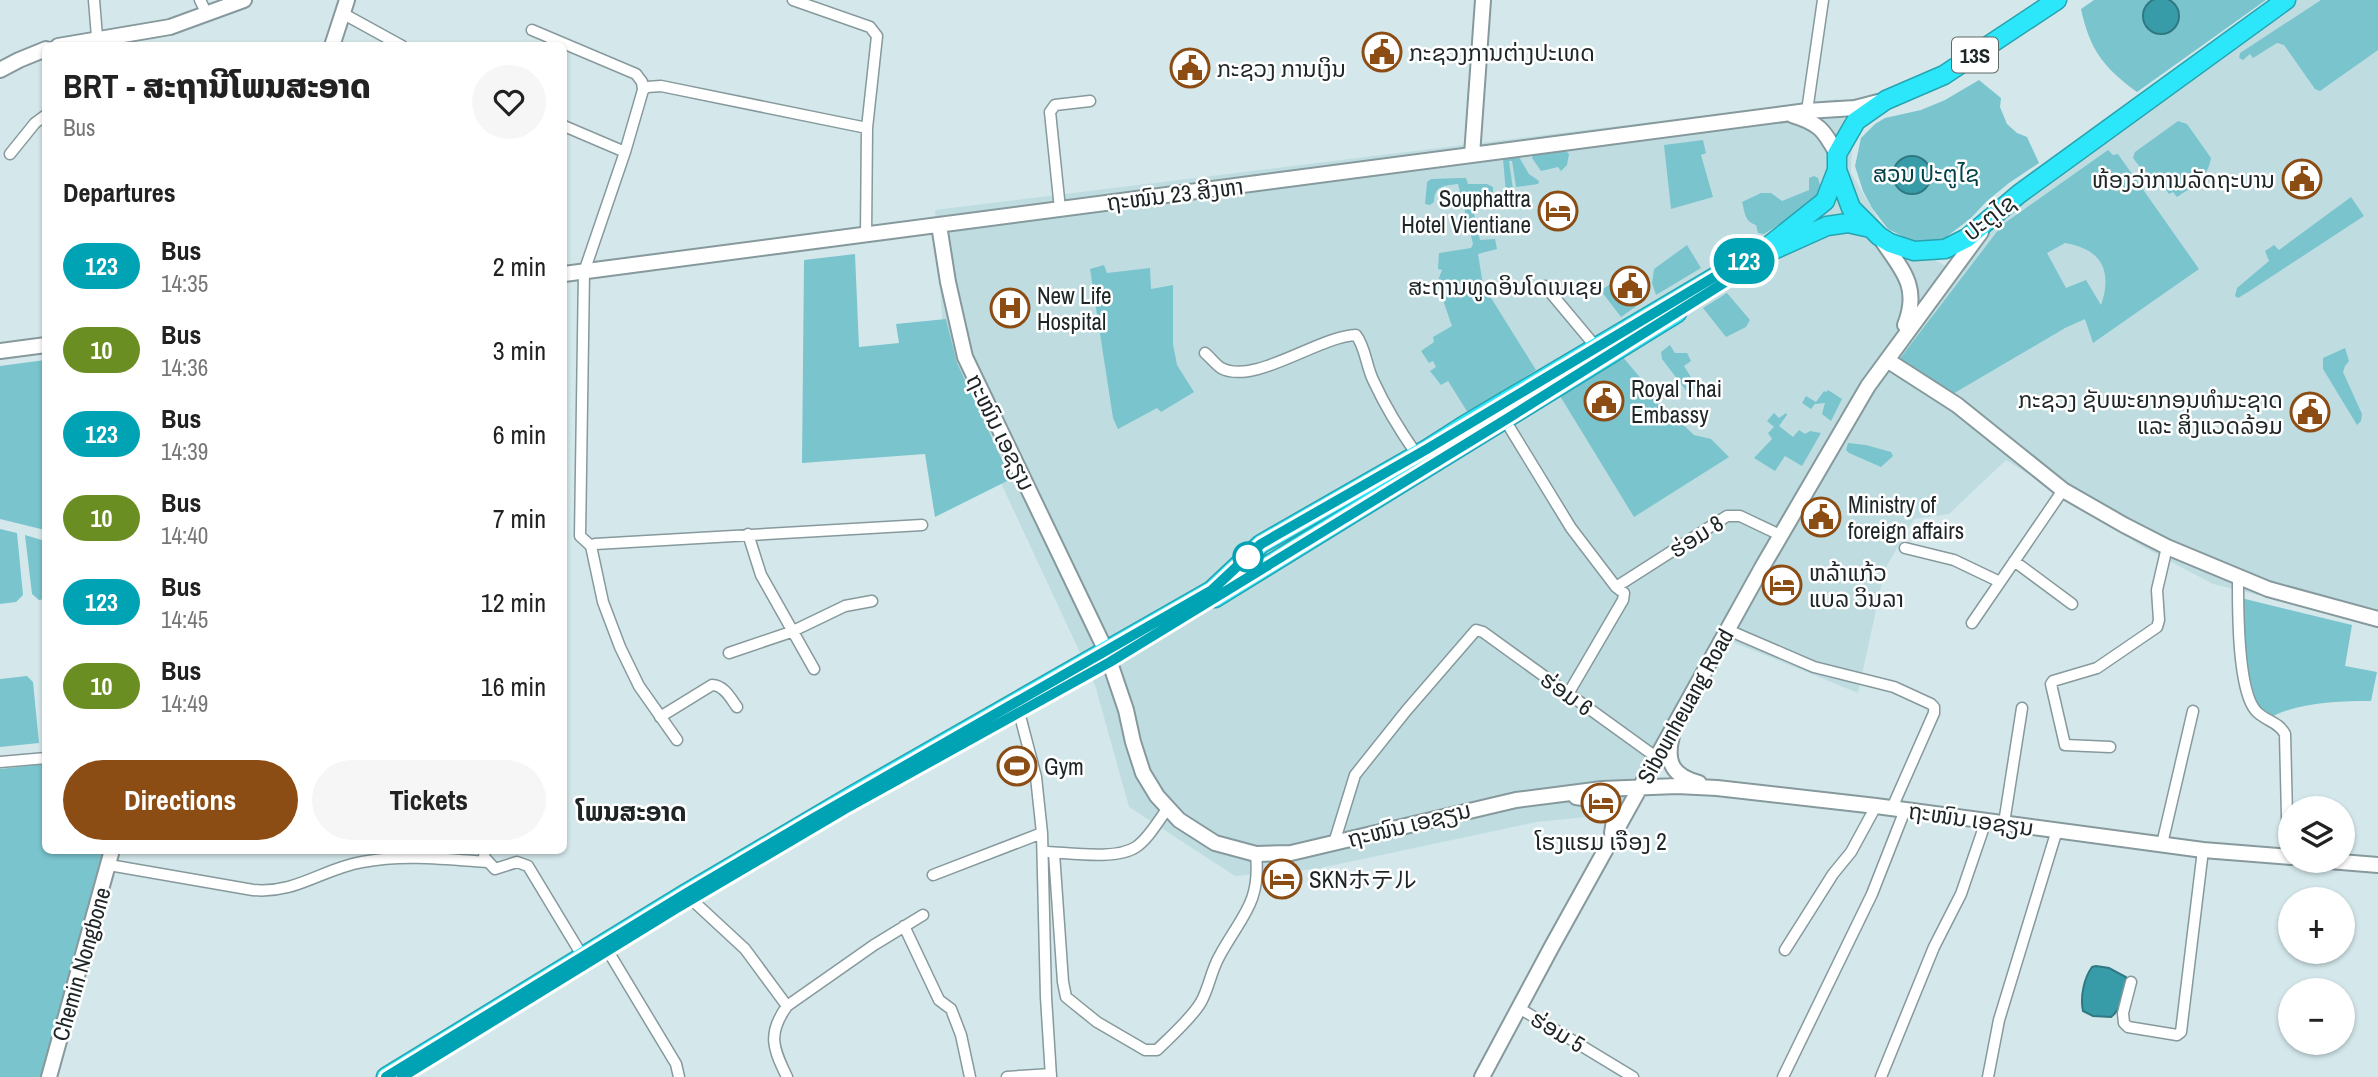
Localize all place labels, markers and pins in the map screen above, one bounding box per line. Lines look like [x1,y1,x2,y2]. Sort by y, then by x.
public building icon: ກະຊວງການຕ່າງປະເທດ [1361,31,1403,73]
place label: ກະຊວງການຕ່າງປະເທດ [1409,37,1595,68]
public building icon: ກະຊວງ ການເງິນ [1169,47,1211,89]
place label: ກະຊວງ ການເງິນ [1217,53,1346,84]
public building icon: ຫ້ອງວ່າການລັດຖະບານ [2281,158,2323,200]
place label: ຫ້ອງວ່າການລັດຖະບານ [2092,164,2275,195]
place label: Souphattra Hotel Vientiane [1401,183,1532,240]
hotel icon: Souphattra Hotel Vientiane [1537,190,1579,232]
public building icon: ສະຖານທູດອິນໂດເນເຊຍ [1609,265,1651,307]
place label: ສະຖານທູດອິນໂດເນເຊຍ [1408,271,1603,302]
place label: New Life Hospital [1037,280,1111,337]
hospital icon: New Life Hospital [989,287,1031,329]
place label: Royal Thai Embassy [1631,373,1722,430]
public building icon: Royal Thai Embassy [1583,380,1625,422]
place label: ກະຊວງ ຊັບພະຍາກອນທຳມະຊາດ ແລະ ສິ່ງແວດລ້ອມ [2018,384,2283,441]
public building icon: ກະຊວງ ຊັບພະຍາກອນທຳມະຊາດ ແລະ ສິ່ງແວດລ້ອມ [2289,391,2331,433]
place label: Ministry of foreign affairs [1848,489,1964,546]
public building icon: Ministry of foreign affairs [1800,496,1842,538]
unlabelled marker [1233,542,1263,572]
place label: ຫລ້າແກ້ວ ແບລ ວິນລາ [1809,557,1904,614]
hotel icon: ຫລ້າແກ້ວ ແບລ ວິນລາ [1761,564,1803,606]
sports icon: Gym [996,745,1038,787]
place label: Gym [1044,751,1084,782]
hotel icon: ໂຮງແຮມ ເຈືອງ 2 [1580,782,1622,824]
place label: ໂຮງແຮມ ເຈືອງ 2 [1534,826,1667,857]
hotel icon: SKNホテル [1261,858,1303,900]
place label: SKNホテル [1309,864,1417,895]

